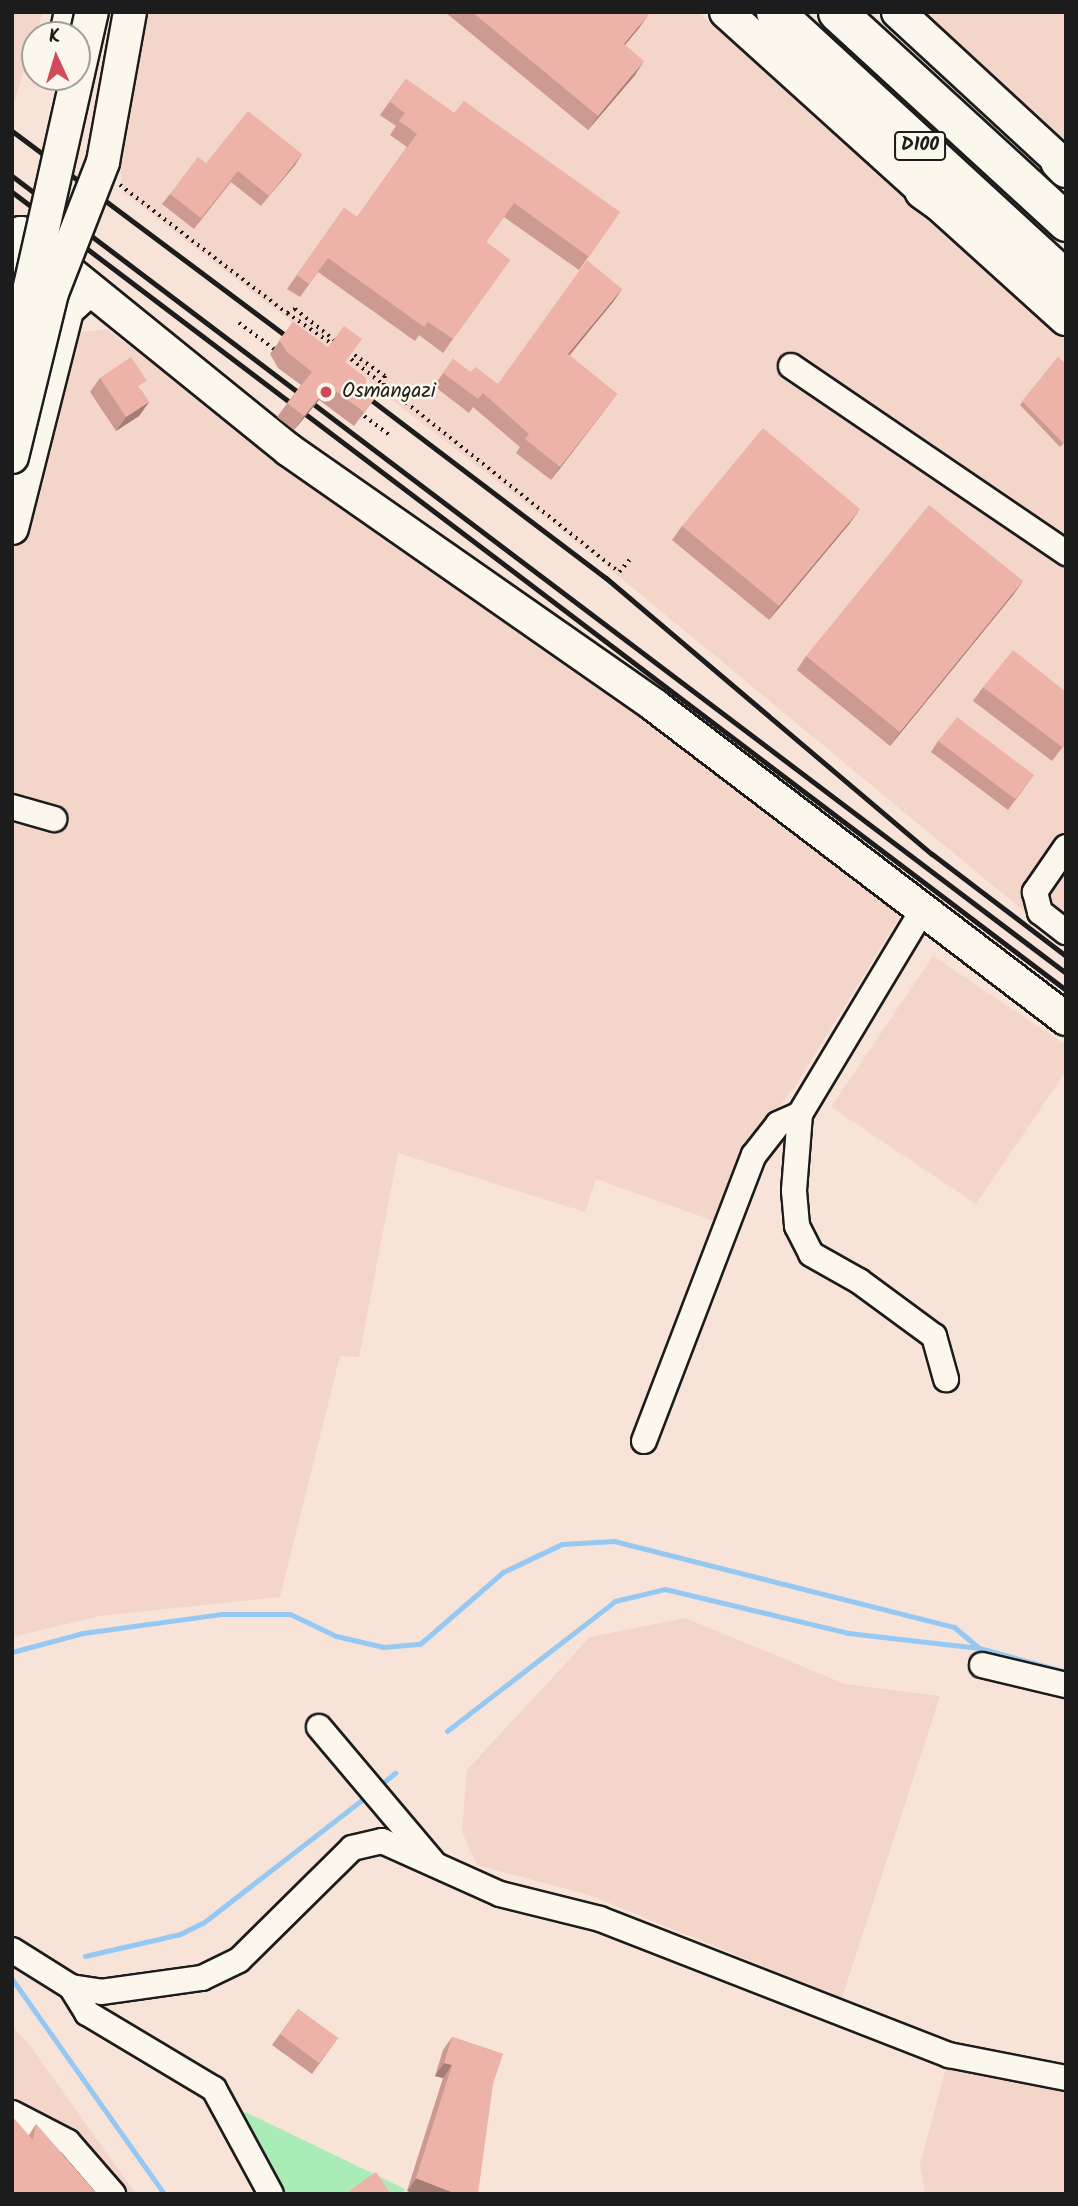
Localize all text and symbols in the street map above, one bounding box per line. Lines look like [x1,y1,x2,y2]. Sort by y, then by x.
north arrow [21,21,91,91]
text: K [48,22,61,52]
road number: D100 [894,130,946,162]
place label: Osmangazi [342,379,436,405]
marker: Osmangazi [316,382,336,402]

